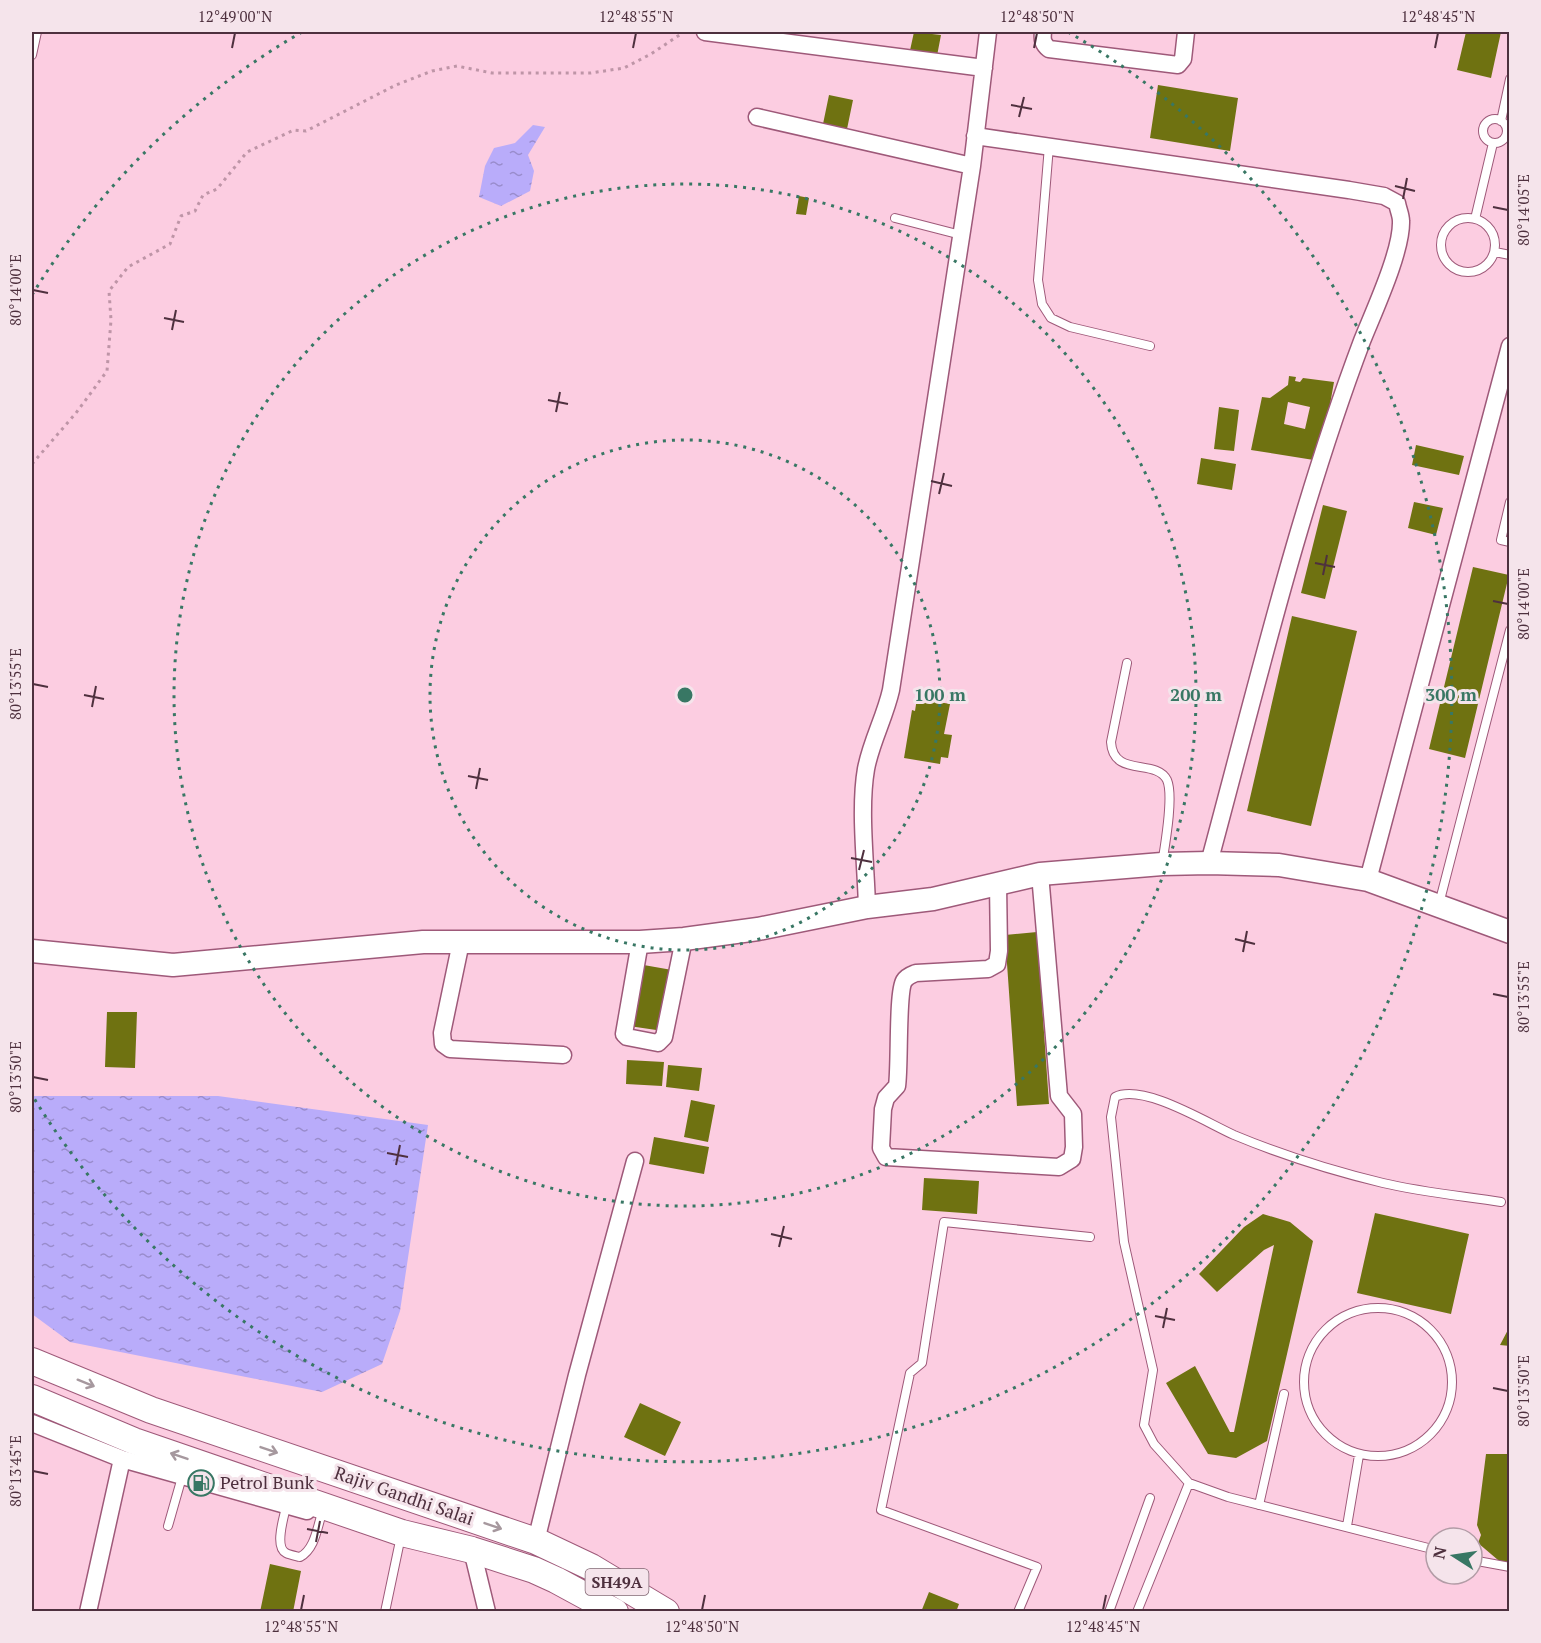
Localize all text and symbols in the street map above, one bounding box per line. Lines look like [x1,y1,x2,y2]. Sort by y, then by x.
text: 12°49'00"N [198,6,272,26]
text: 12°48'55"N [599,6,673,26]
text: 12°48'50"N [1000,6,1074,26]
text: 12°48'45"N [1401,6,1475,26]
text: 80°14'05"E [1513,174,1533,246]
text: 80°14'00"E [5,254,25,326]
text: 80°14'00"E [1513,568,1533,640]
text: 80°13'55"E [5,648,25,720]
text: 100 m [914,682,966,706]
text: 200 m [1170,682,1222,706]
text: 300 m [1425,682,1477,706]
centre of rings [675,685,695,705]
text: 80°13'55"E [1513,961,1533,1033]
text: 80°13'50"E [5,1041,25,1113]
text: 80°13'50"E [1513,1355,1533,1427]
one-way arrow [76,1378,94,1389]
text: 80°13'45"E [5,1435,25,1507]
one-way arrow [259,1446,278,1457]
one-way arrow [170,1450,189,1461]
street label: Rajiv Gandhi Salai [331,1460,477,1530]
fuel station icon: Petrol Bunk [186,1468,216,1498]
place label: Petrol Bunk [220,1470,315,1494]
one-way arrow [483,1522,502,1533]
north arrow [1424,1526,1484,1586]
text: N [1427,1545,1451,1561]
road number: SH49A [586,1569,648,1595]
text: 12°48'55"N [264,1616,338,1636]
text: 12°48'50"N [665,1616,739,1636]
text: 12°48'45"N [1066,1616,1140,1636]

